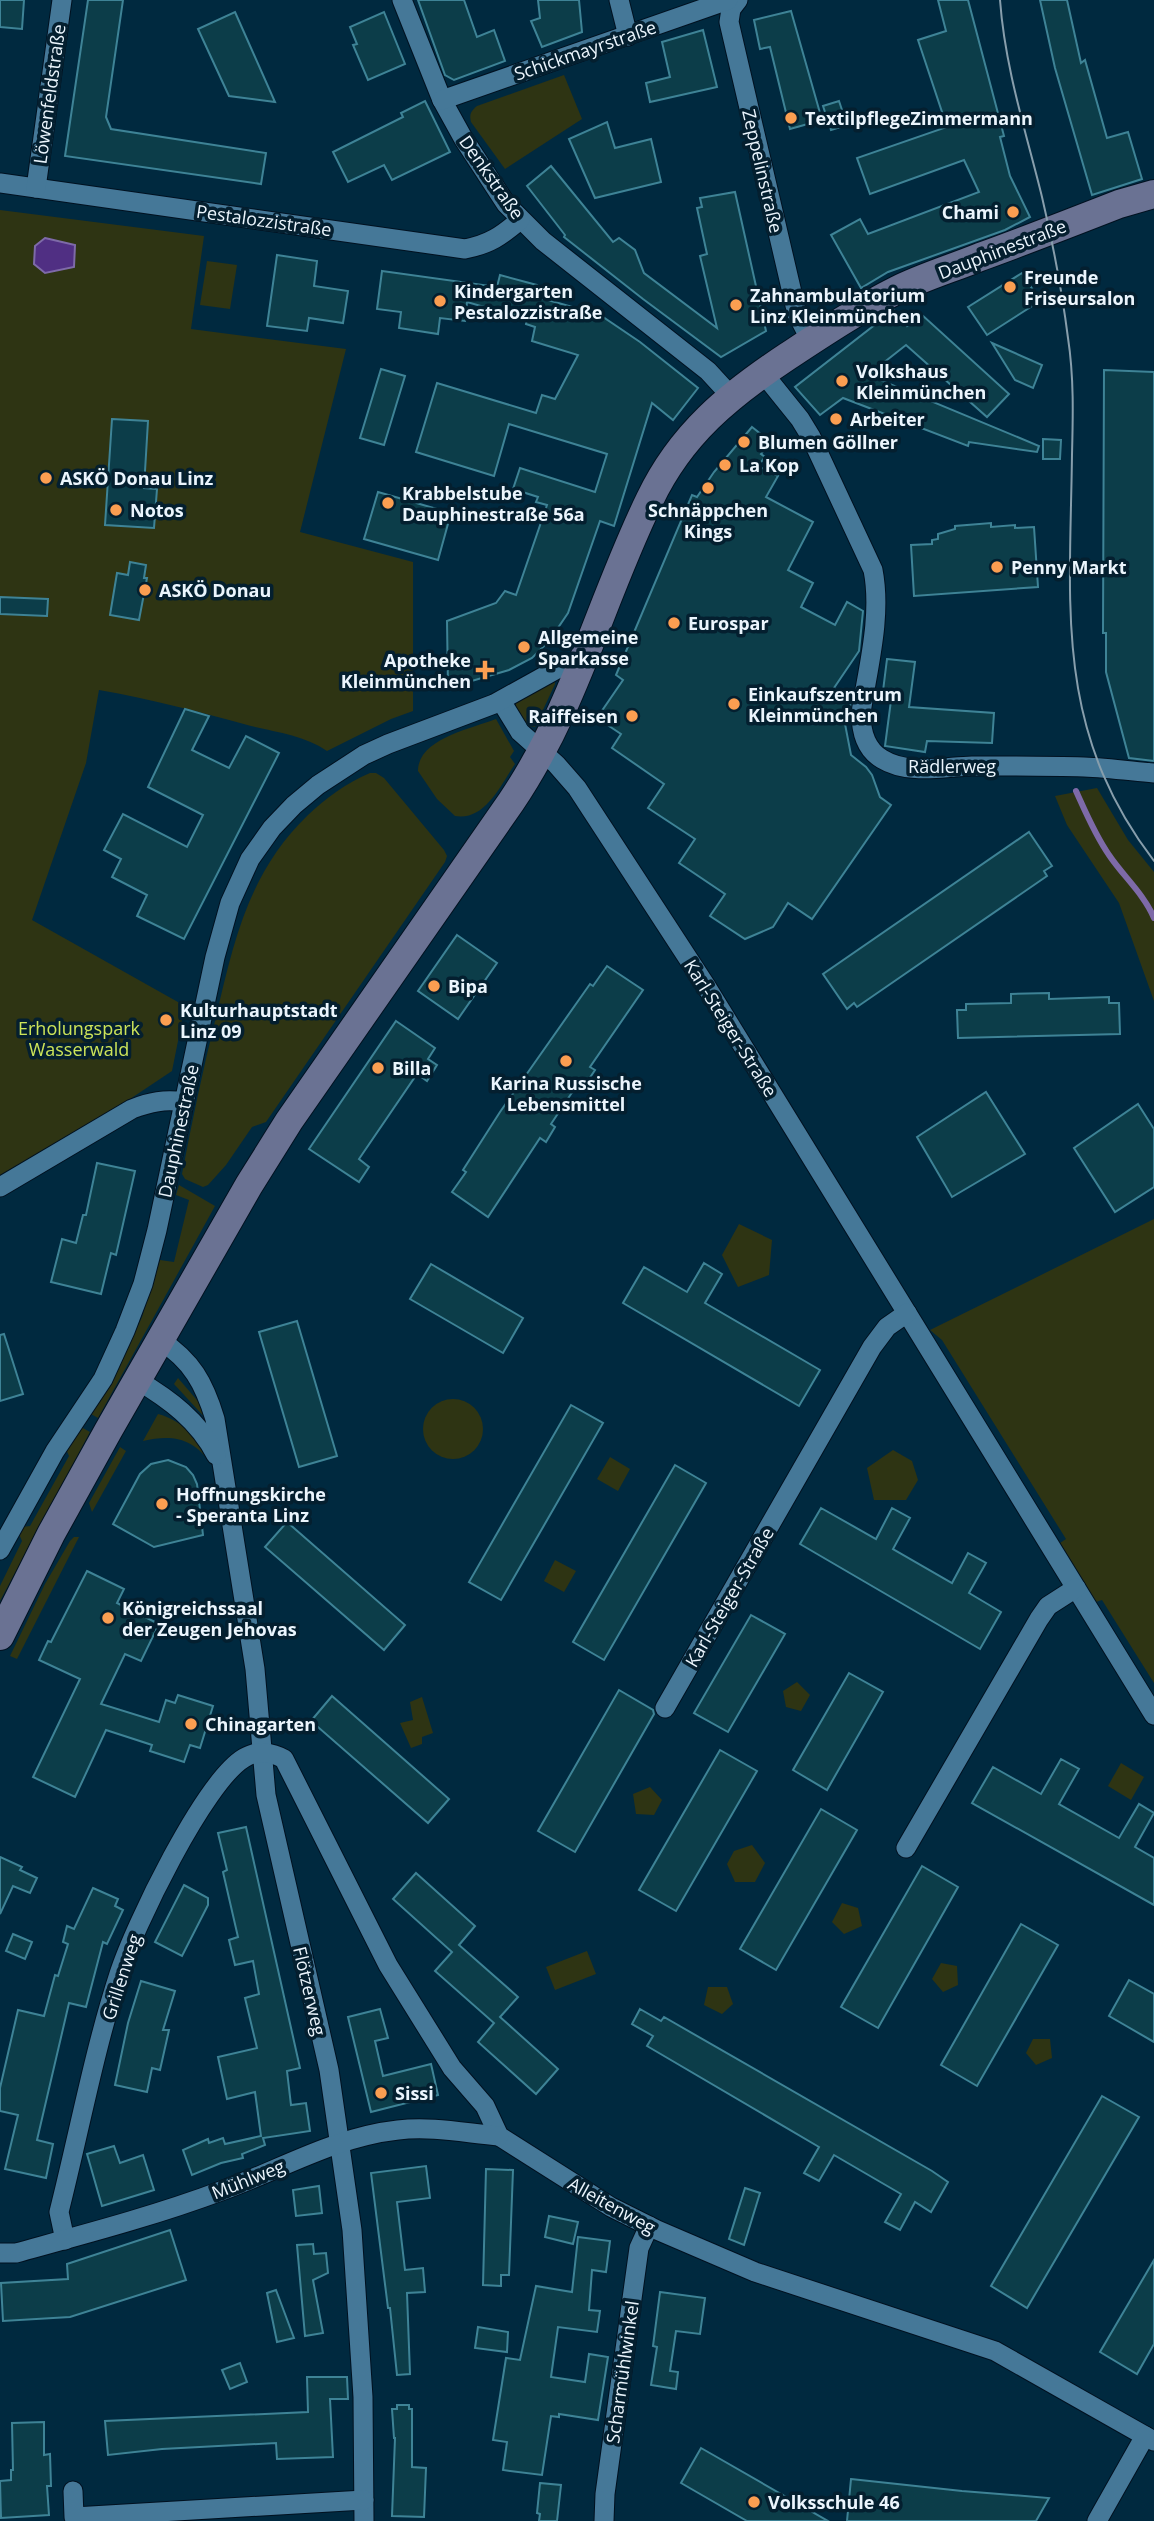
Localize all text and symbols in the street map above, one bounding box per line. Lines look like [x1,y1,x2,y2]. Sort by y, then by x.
street label: Schickmayrstraße [511,14,659,86]
street label: Löwenfeldstraße [27,23,71,165]
place label: TextilpflegeZimmermann [805,106,1033,130]
street label: Zeppelinstraße [737,107,789,235]
marker: TextilpflegeZimmermann [783,110,799,126]
street label: Denkstraße [454,130,530,224]
street label: Pestalozzistraße [195,199,333,241]
place label: Chami [942,200,999,224]
marker: Chami [1005,204,1021,220]
street label: Dauphinestraße [934,214,1070,284]
place label: Freunde Friseursalon [1024,265,1135,310]
place label: Kindergarten Pestalozzistraße [454,279,603,324]
marker: Freunde Friseursalon [1002,279,1018,295]
place label: Zahnambulatorium Linz Kleinmünchen [750,283,925,328]
marker: Kindergarten Pestalozzistraße [432,293,448,309]
marker: Zahnambulatorium Linz Kleinmünchen [728,297,744,313]
place label: Volkshaus Kleinmünchen [856,359,986,404]
marker: Volkshaus Kleinmünchen [834,373,850,389]
place label: Arbeiter [850,407,925,431]
marker: Arbeiter [828,411,844,427]
place label: Blumen Göllner [758,430,898,454]
marker: Blumen Göllner [736,434,752,450]
place label: La Kop [739,453,799,477]
marker: La Kop [717,457,733,473]
place label: ASKÖ Donau Linz [60,466,213,490]
marker: ASKÖ Donau Linz [38,470,54,486]
marker: Schnäppchen Kings [700,480,716,496]
place label: Krabbelstube Dauphinestraße 56a [402,481,585,526]
marker: Krabbelstube Dauphinestraße 56a [380,495,396,511]
place label: Notos [130,498,184,522]
place label: Schnäppchen Kings [648,498,768,543]
marker: Notos [108,502,124,518]
place label: Penny Markt [1011,555,1127,579]
marker: Penny Markt [989,559,1005,575]
place label: ASKÖ Donau [159,578,271,602]
marker: ASKÖ Donau [137,582,153,598]
place label: Eurospar [688,611,769,635]
marker: Eurospar [666,615,682,631]
place label: Allgemeine Sparkasse [538,625,638,670]
marker: Allgemeine Sparkasse [516,639,532,655]
place label: Apotheke Kleinmünchen [341,648,471,693]
marker: Apotheke Kleinmünchen [477,662,493,678]
place label: Einkaufszentrum Kleinmünchen [748,682,902,727]
marker: Einkaufszentrum Kleinmünchen [726,696,742,712]
place label: Raiffeisen [528,704,618,728]
marker: Raiffeisen [624,708,640,724]
street label: Rädlerweg [908,754,996,778]
street label: Karl-Steiger-Straße [679,955,783,1101]
place label: Bipa [448,974,488,998]
marker: Bipa [426,978,442,994]
place label: Kulturhauptstadt Linz 09 [180,998,338,1043]
marker: Kulturhauptstadt Linz 09 [158,1012,174,1028]
park label: Erholungspark Wasserwald [18,1016,141,1061]
marker: Karina Russische Lebensmittel [558,1053,574,1069]
place label: Billa [392,1056,431,1080]
marker: Billa [370,1060,386,1076]
street label: Dauphinestraße [152,1062,204,1200]
place label: Karina Russische Lebensmittel [490,1071,642,1116]
place label: Hoffnungskirche - Speranta Linz [176,1482,326,1527]
marker: Hoffnungskirche - Speranta Linz [154,1496,170,1512]
street label: Karl-Steiger-Straße [679,1523,779,1671]
place label: Königreichssaal der Zeugen Jehovas [122,1596,297,1641]
marker: Königreichssaal der Zeugen Jehovas [100,1610,116,1626]
place label: Chinagarten [205,1712,316,1736]
marker: Chinagarten [183,1716,199,1732]
street label: Grillenweg [96,1931,146,2023]
street label: Flötzerweg [288,1944,332,2038]
place label: Sissi [395,2081,434,2105]
marker: Sissi [373,2085,389,2101]
street label: Mühlweg [208,2153,288,2204]
street label: Alleitenweg [564,2171,660,2239]
street label: Scharmühlwinkel [600,2299,644,2445]
place label: Volksschule 46 [768,2490,900,2514]
marker: Volksschule 46 [746,2494,762,2510]

